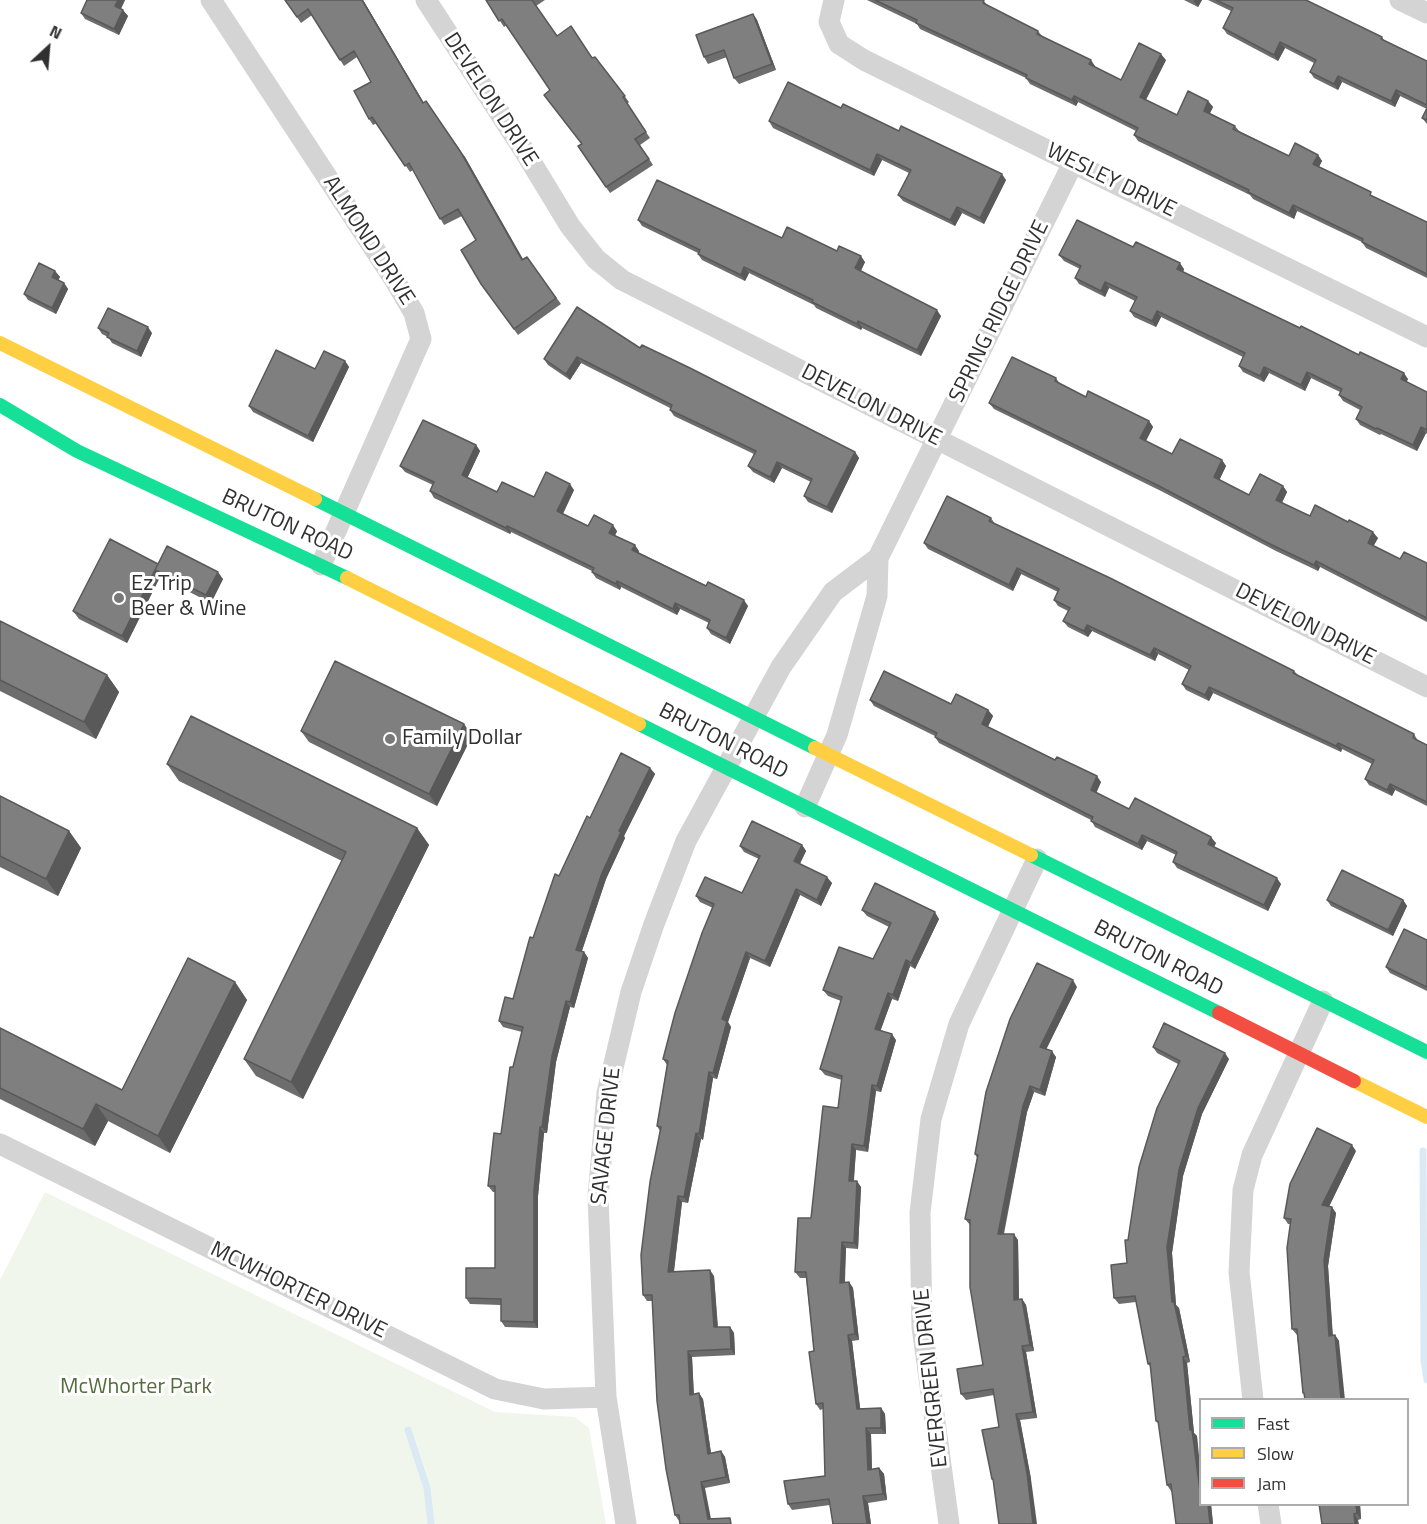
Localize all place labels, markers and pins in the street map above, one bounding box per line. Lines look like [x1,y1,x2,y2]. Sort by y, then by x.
place label: Ez Trip Beer & Wine [131,572,246,624]
marker: Ez Trip Beer & Wine [112,591,126,605]
place label: Family Dollar [402,726,522,752]
marker: Family Dollar [383,732,397,746]

